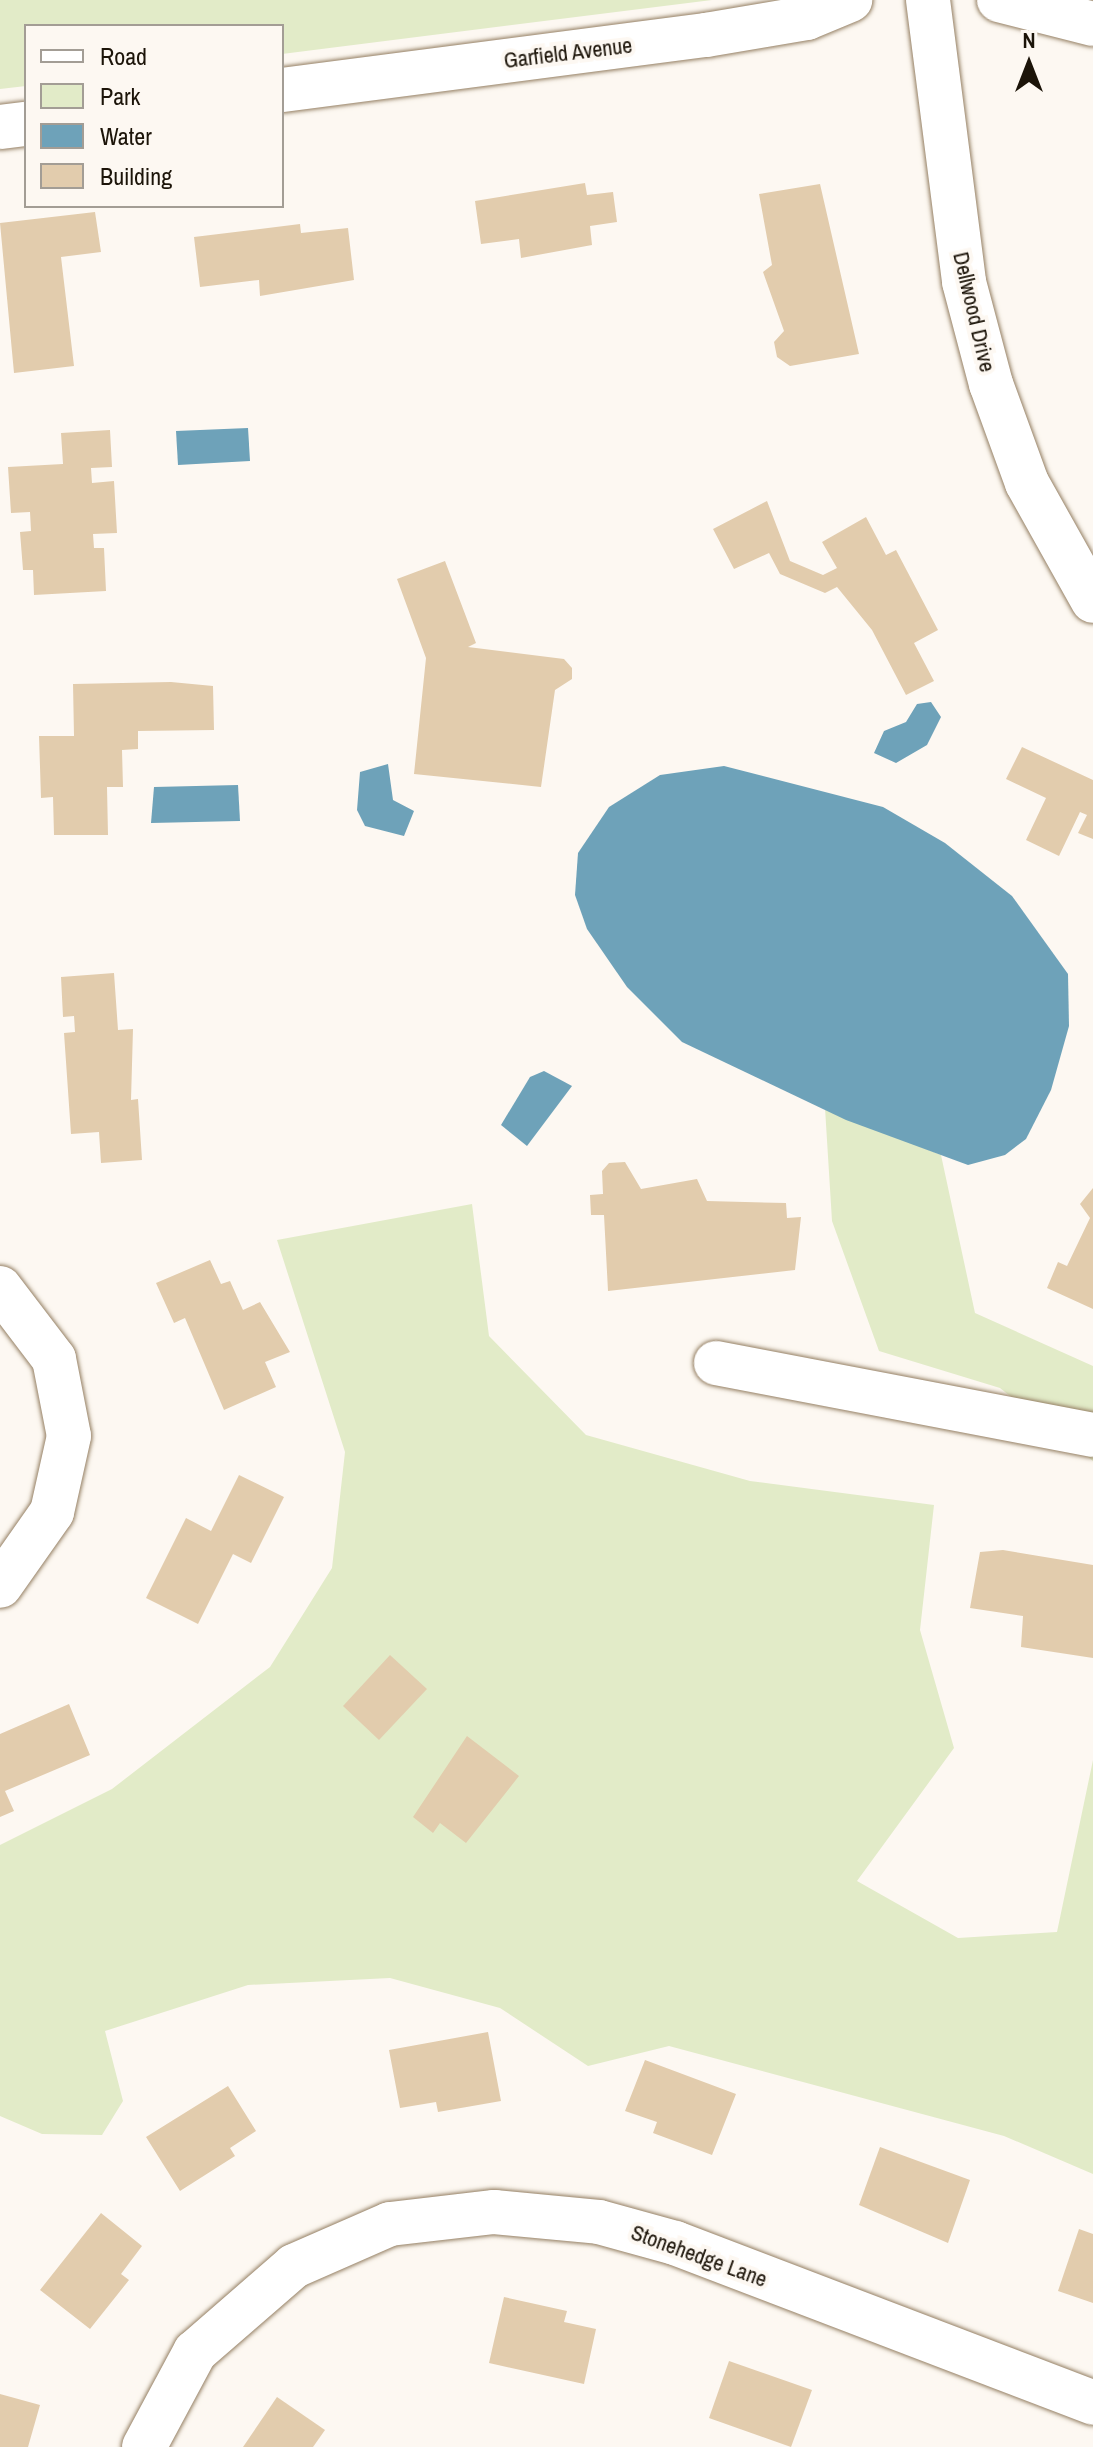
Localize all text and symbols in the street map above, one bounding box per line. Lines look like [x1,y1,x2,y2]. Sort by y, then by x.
legend [24,24,284,208]
north arrow [989,24,1069,104]
text: N [1022,25,1036,55]
street label: Garfield Avenue [502,32,634,74]
text: Road [100,40,147,72]
text: Park [100,80,140,112]
text: Water [100,120,152,152]
text: Building [100,160,172,192]
street label: Dellwood Drive [947,249,1001,375]
street label: Stonehedge Lane [628,2219,770,2293]

